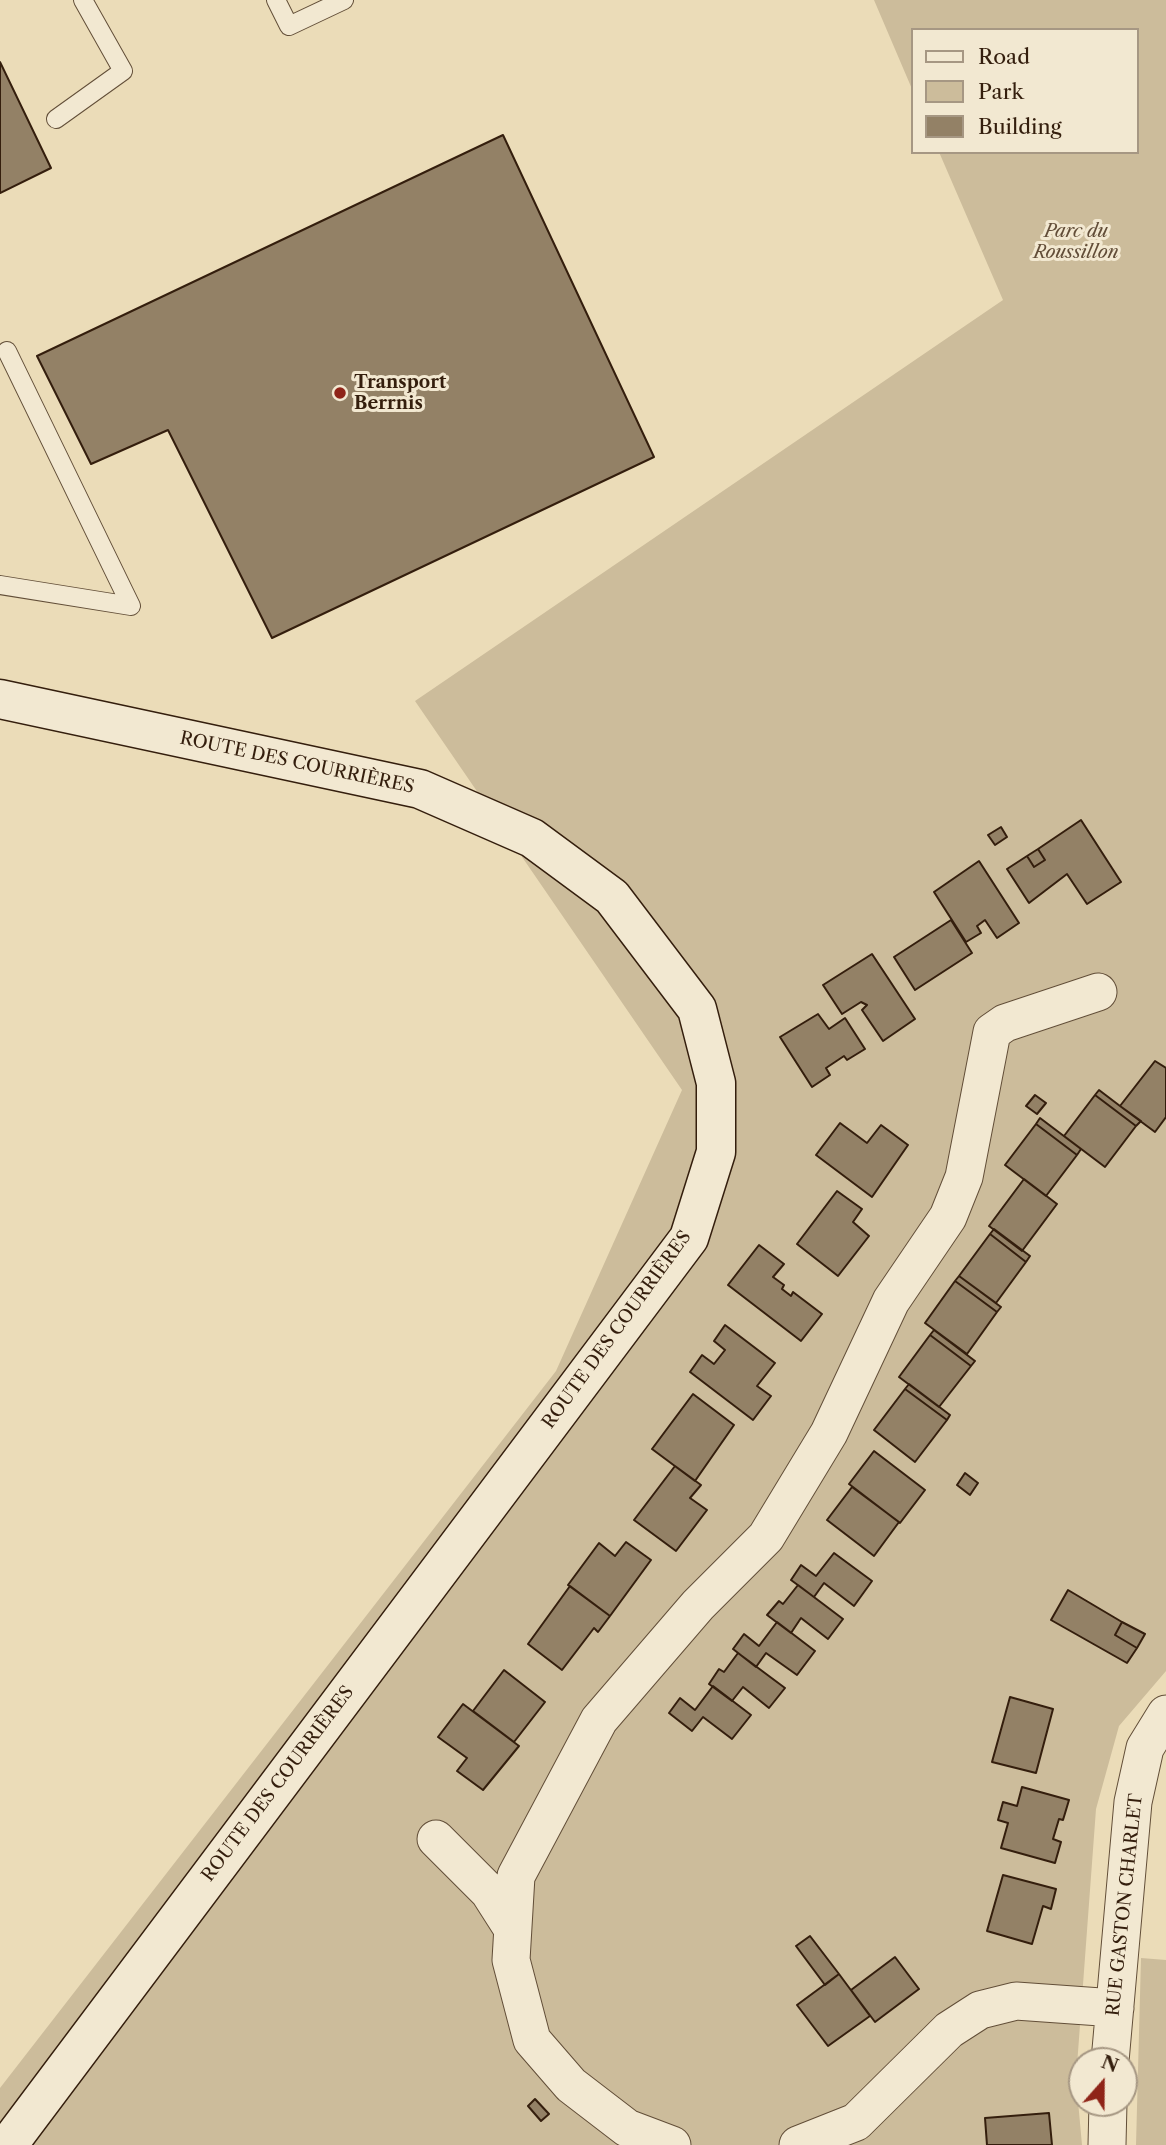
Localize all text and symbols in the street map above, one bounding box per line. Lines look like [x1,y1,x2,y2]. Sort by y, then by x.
legend [911,28,1138,154]
text: Road [978,44,1030,69]
text: Park [978,79,1024,104]
text: Building [978,114,1062,139]
park label: Parc du Roussillon [1033,221,1119,264]
place label: Transport Berrnis [354,372,446,414]
marker: Transport Berrnis [332,385,348,401]
street label: ROUTE DES COURRIÈRES [178,728,416,798]
street label: ROUTE DES COURRIÈRES [538,1227,696,1433]
street label: ROUTE DES COURRIÈRES [197,1682,359,1886]
street label: RUE GASTON CHARLET [1103,1793,1147,2017]
north arrow [1068,2047,1138,2117]
text: N [1098,2050,1122,2077]

